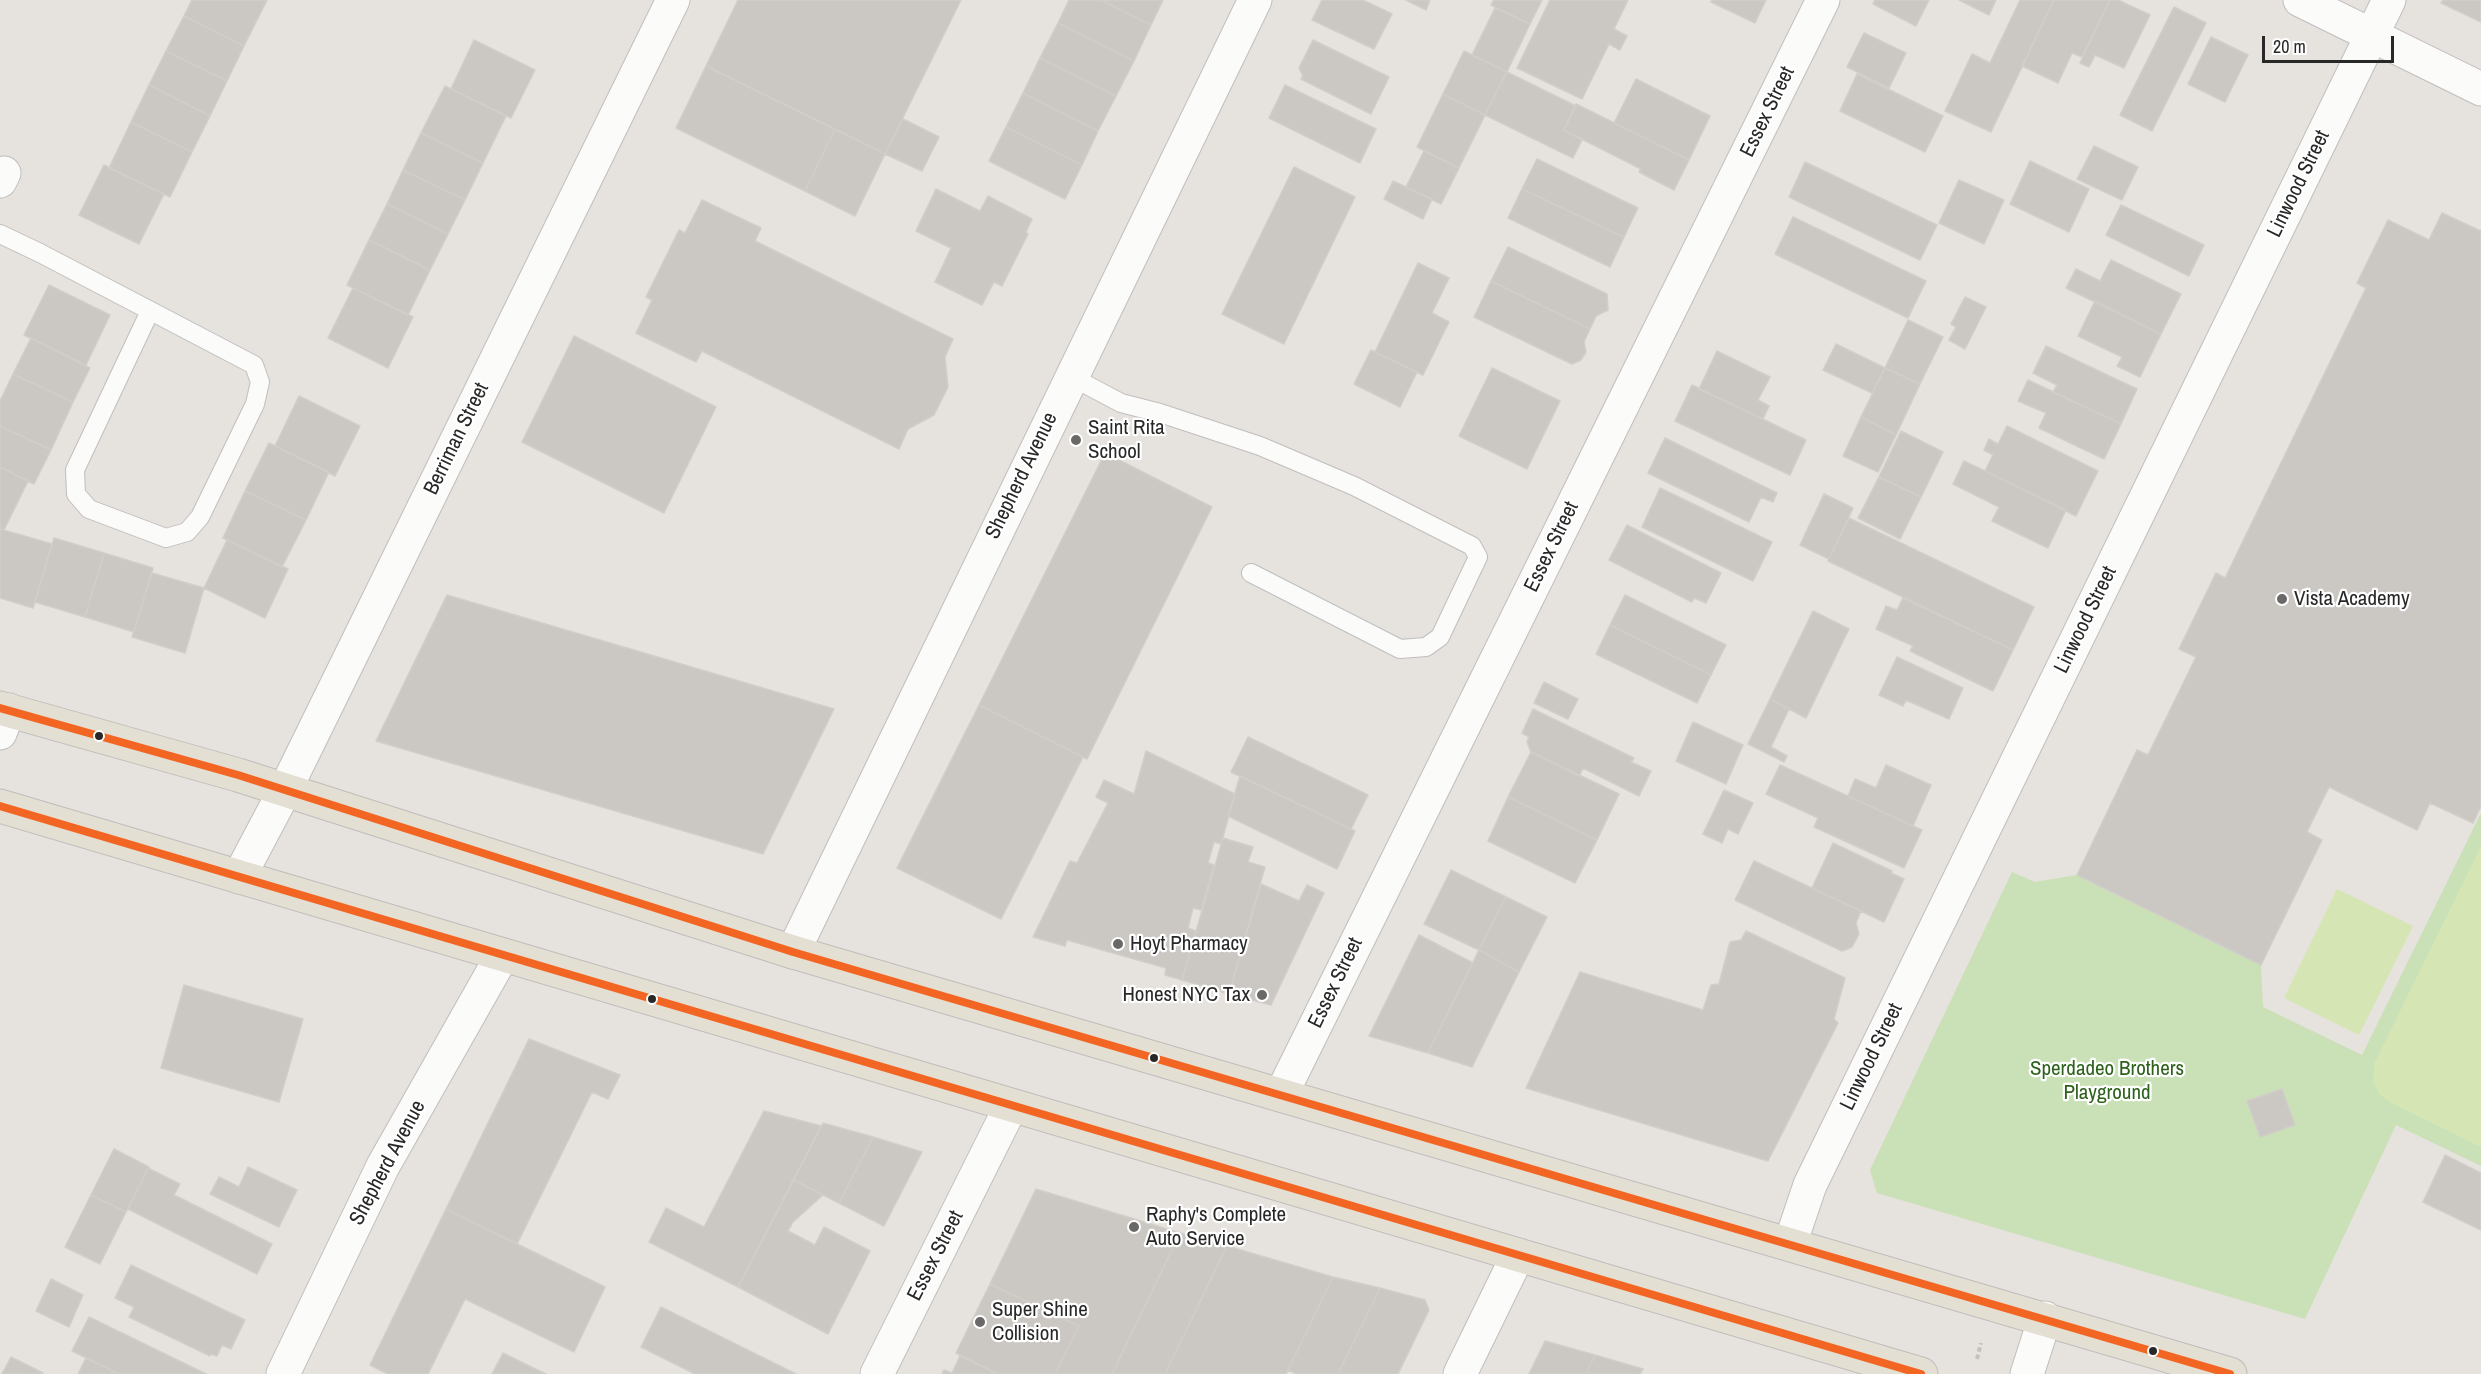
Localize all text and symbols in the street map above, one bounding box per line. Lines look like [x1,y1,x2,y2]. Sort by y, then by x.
scale bar [2265,24,2397,62]
text: 20 m [2273,34,2306,59]
street label: Essex Street [1735,63,1801,161]
street label: Linwood Street [2262,126,2336,242]
street label: Berriman Street [419,379,495,499]
street label: Shepherd Avenue [981,409,1063,543]
place label: Saint Rita School [1088,415,1165,465]
marker: Saint Rita School [1069,433,1083,447]
street label: Essex Street [1519,498,1585,596]
street label: Linwood Street [2049,562,2123,678]
place label: Vista Academy [2294,586,2410,612]
marker: Vista Academy [2275,592,2289,606]
unlabelled marker [93,730,105,742]
place label: Hoyt Pharmacy [1130,931,1248,957]
street label: Essex Street [1303,934,1369,1032]
marker: Hoyt Pharmacy [1111,937,1125,951]
place label: Honest NYC Tax [1122,982,1250,1008]
marker: Honest NYC Tax [1255,988,1269,1002]
unlabelled marker [646,993,658,1005]
street label: Linwood Street [1835,999,1909,1115]
unlabelled marker [1148,1052,1160,1064]
park label: Sperdadeo Brothers Playground [2030,1056,2184,1106]
street label: Shepherd Avenue [345,1096,431,1230]
place label: Raphy's Complete Auto Service [1146,1202,1286,1252]
street label: Essex Street [903,1207,969,1305]
marker: Raphy's Complete Auto Service [1127,1220,1141,1234]
place label: Super Shine Collision [992,1297,1088,1347]
marker: Super Shine Collision [973,1315,987,1329]
unlabelled marker [2147,1345,2159,1357]

